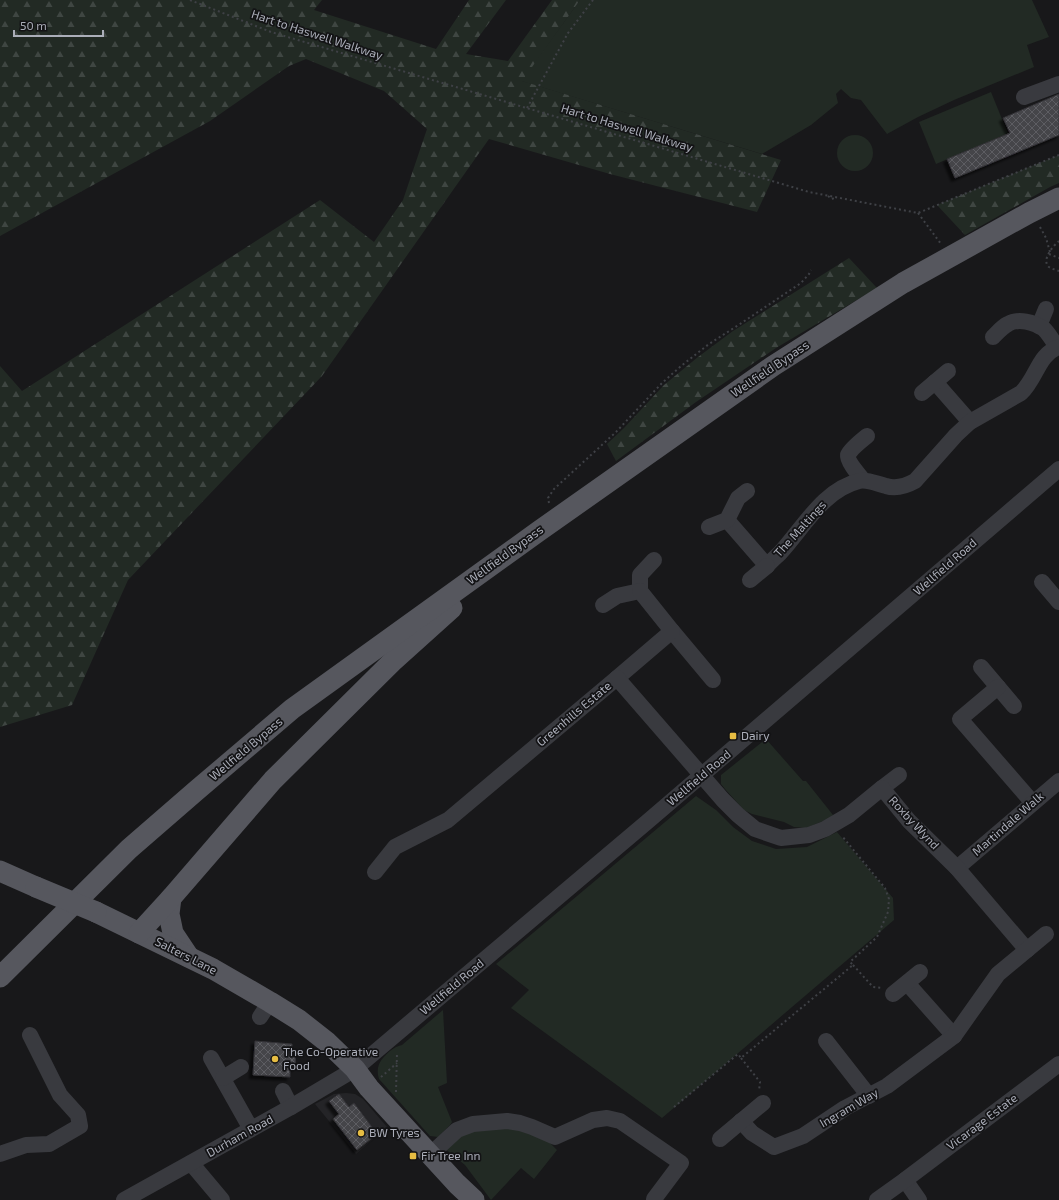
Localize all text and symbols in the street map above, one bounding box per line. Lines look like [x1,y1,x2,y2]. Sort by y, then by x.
street label: Hart to Haswell Walkway [250,6,385,62]
scale bar [14,12,103,38]
text: 50 m [20,18,47,32]
street label: Hart to Haswell Walkway [560,100,696,154]
street label: Wellfield Bypass [728,337,811,399]
street label: The Maltings [770,497,828,559]
street label: Wellfield Bypass [463,522,545,587]
street label: Wellfield Road [910,535,979,597]
street label: Greenhills Estate [533,678,613,748]
street label: Wellfield Bypass [206,714,285,783]
place label: Dairy [741,728,770,742]
marker: Dairy [728,731,738,741]
street label: Wellfield Road [664,746,733,808]
street label: Martindale Walk [969,788,1046,858]
street label: Roxby Wynd [887,793,943,852]
street label: Salters Lane [153,934,220,977]
street label: Wellfield Road [417,955,486,1017]
place label: The Co-Operative Food [283,1044,378,1072]
marker: The Co-Operative Food [270,1054,280,1064]
street label: Ingram Way [817,1084,881,1130]
street label: Vicarage Estate [943,1090,1020,1152]
street label: Durham Road [204,1111,275,1159]
place label: BW Tyres [369,1125,420,1139]
marker: BW Tyres [356,1128,366,1138]
place label: Fir Tree Inn [421,1148,481,1162]
marker: Fir Tree Inn [408,1151,418,1161]

